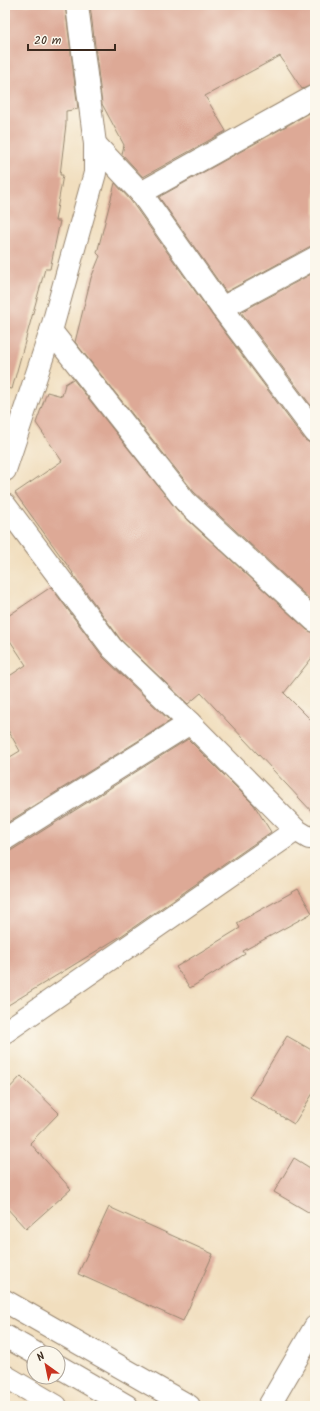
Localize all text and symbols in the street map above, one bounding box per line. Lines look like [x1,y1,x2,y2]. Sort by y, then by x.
scale bar [28,26,115,52]
text: 20 m [34,31,62,50]
north arrow [26,1345,66,1385]
text: N [33,1348,49,1367]

